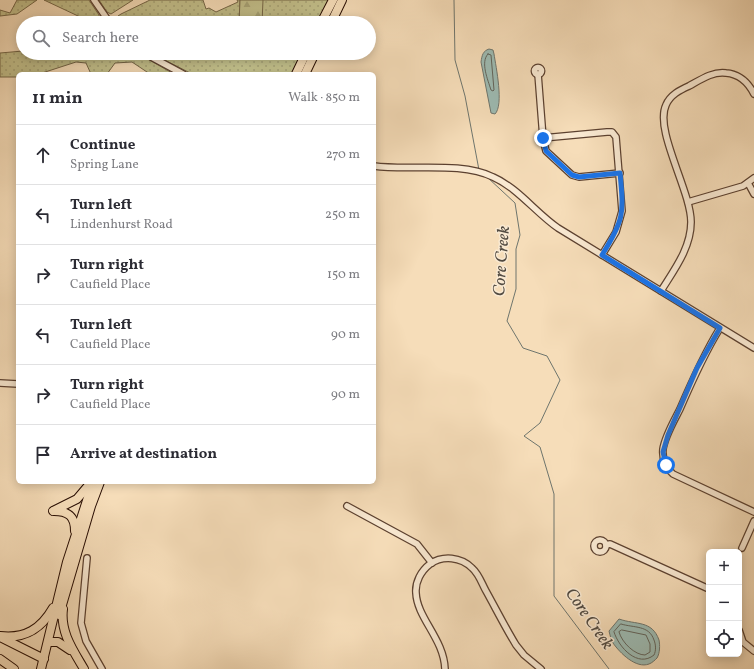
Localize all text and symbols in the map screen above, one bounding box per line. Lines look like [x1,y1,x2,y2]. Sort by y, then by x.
search box [16,16,376,60]
icon: search [30,27,52,49]
text: Search here [62,28,139,49]
text: 11 min [32,87,83,110]
text: Walk · 850 m [288,89,360,107]
route end [534,129,552,147]
text: Continue [70,135,135,156]
icon: ahead [32,144,54,166]
text: 270 m [326,146,360,164]
text: Spring Lane [70,156,139,174]
text: Turn left [70,195,132,216]
icon: left [32,204,54,226]
text: 250 m [325,206,360,224]
text: Lindenhurst Road [70,216,173,234]
water label: Core Creek [488,225,516,297]
text: Turn right [70,255,144,276]
icon: right [32,264,54,286]
text: 150 m [327,266,360,284]
text: Caufield Place [70,276,150,294]
text: Turn left [70,315,132,336]
icon: left [32,324,54,346]
text: 90 m [331,326,360,344]
text: Caufield Place [70,336,150,354]
text: Turn right [70,375,144,396]
icon: right [32,384,54,406]
text: 90 m [331,386,360,404]
text: Caufield Place [70,396,150,414]
icon: arrive [32,444,54,466]
text: Arrive at destination [70,444,217,465]
route start [657,456,675,474]
map controls [706,549,742,657]
button: + [706,549,742,585]
water label: Core Creek [559,583,619,655]
button: − [706,585,742,621]
button: locate [706,621,742,657]

